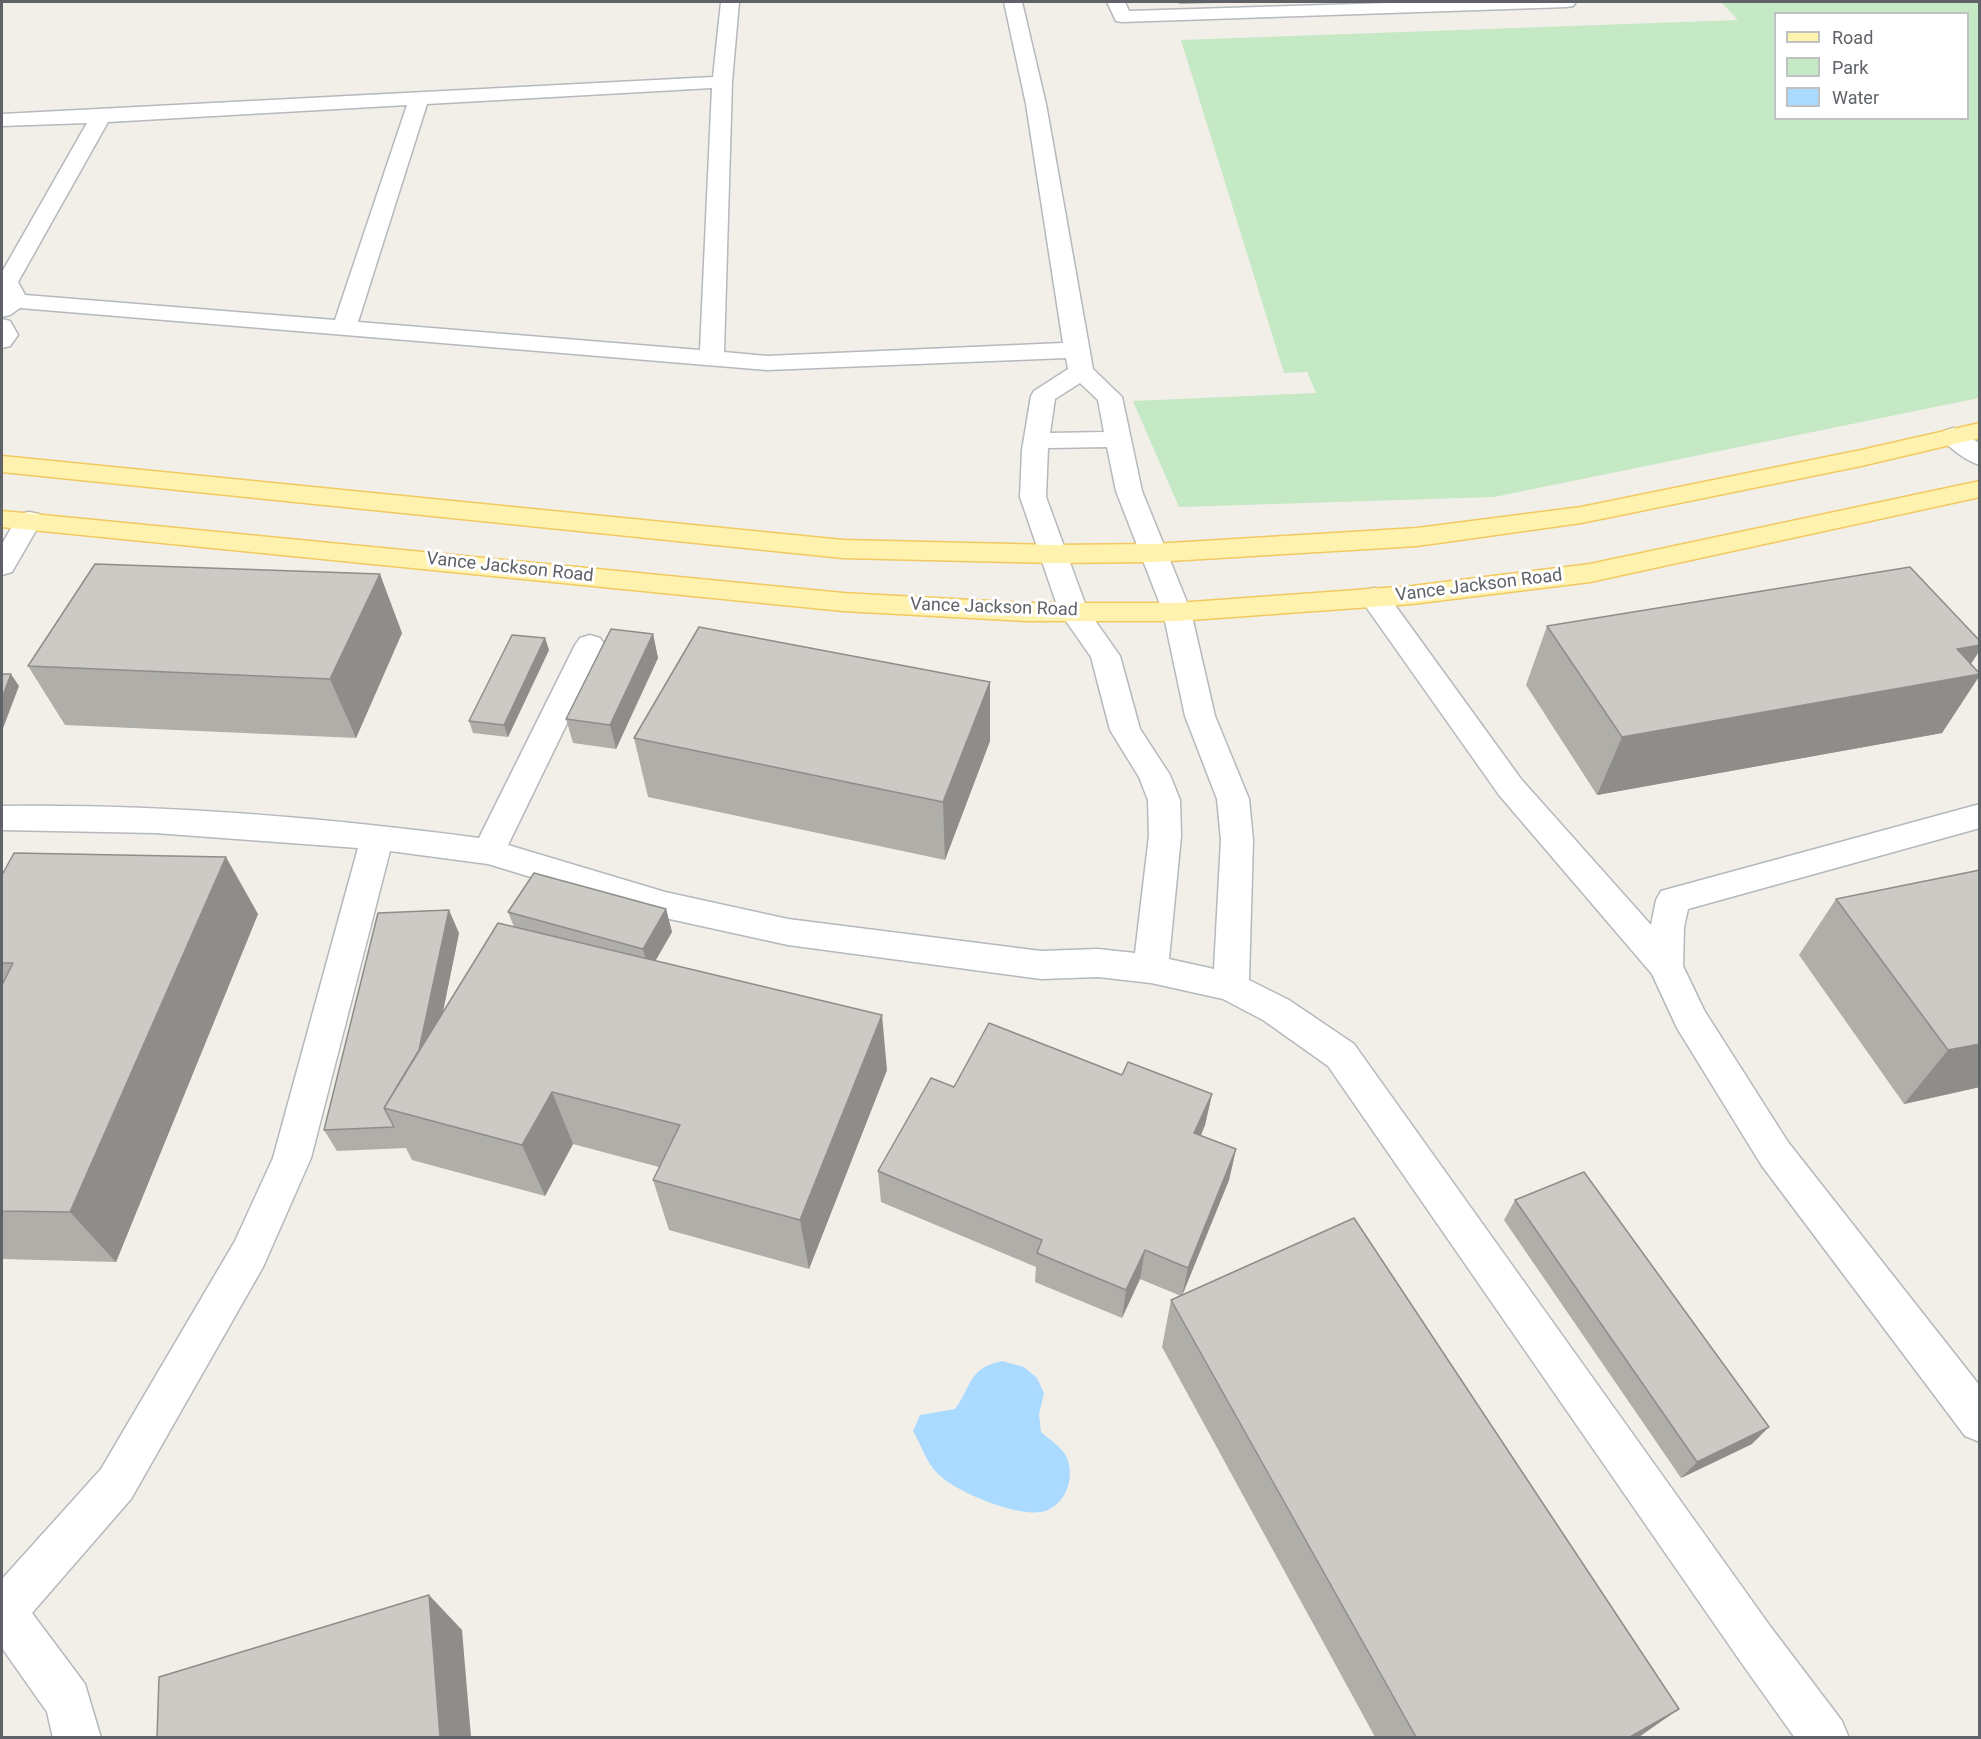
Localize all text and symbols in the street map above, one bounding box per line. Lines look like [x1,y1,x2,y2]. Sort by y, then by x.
legend [1774,12,1969,120]
text: Road [1832,27,1873,48]
text: Park [1832,57,1868,78]
text: Water [1832,87,1879,108]
street label: Vance Jackson Road [425,548,595,588]
street label: Vance Jackson Road [1394,565,1564,607]
street label: Vance Jackson Road [910,594,1078,622]

